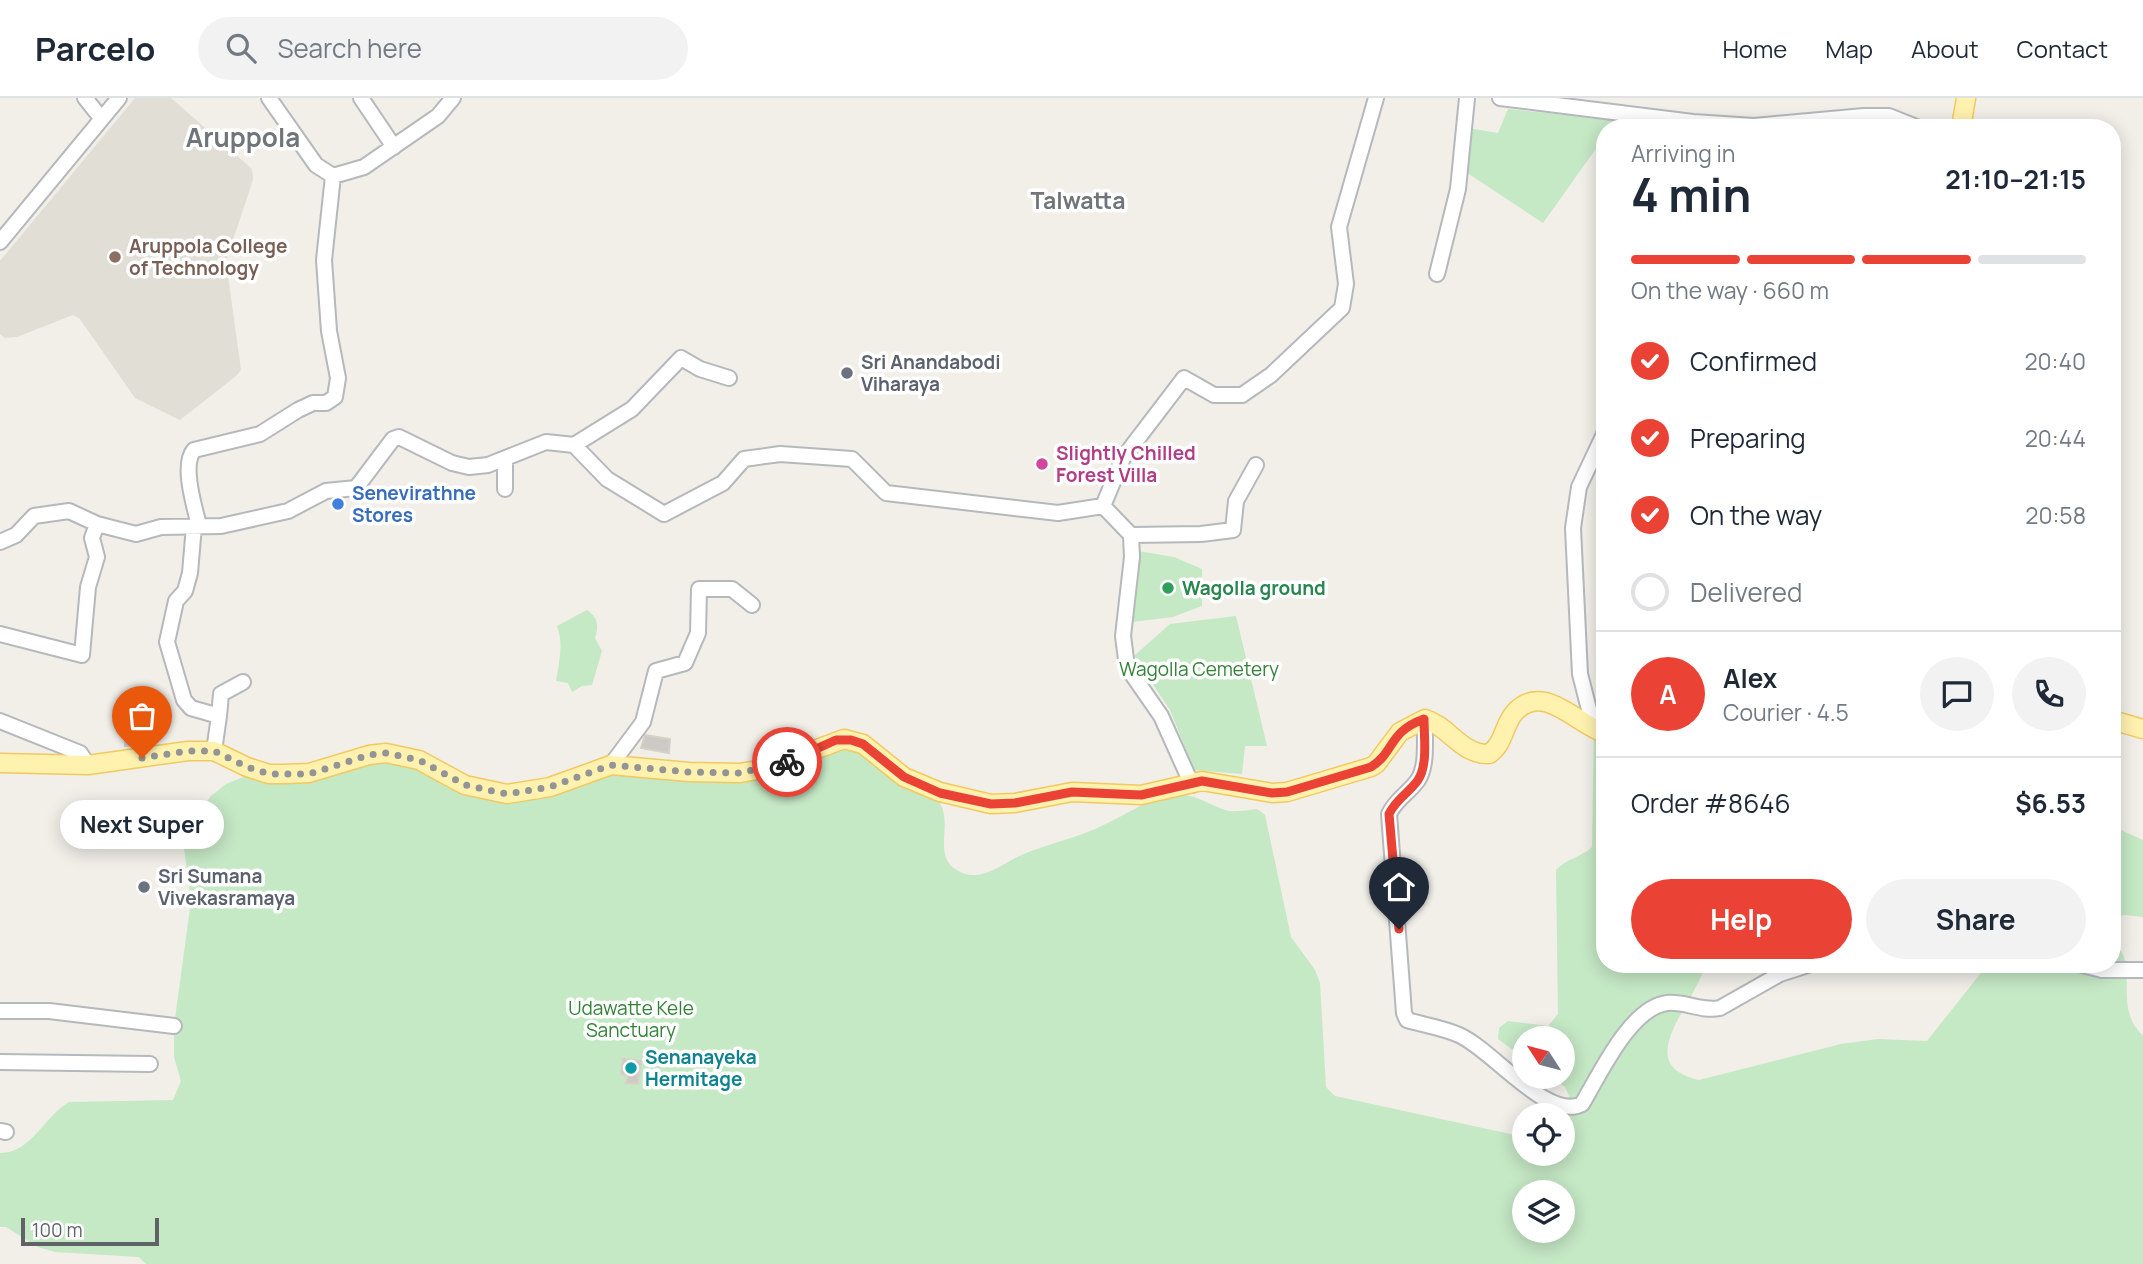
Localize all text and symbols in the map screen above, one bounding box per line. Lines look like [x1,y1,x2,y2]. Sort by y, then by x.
search box [198,17,688,80]
text: Parcelo [35,26,156,71]
icon: search [222,29,260,67]
text: Search here [278,30,422,66]
text: Home [1722,32,1787,65]
text: Map [1825,32,1873,65]
text: About [1911,32,1979,65]
text: Contact [2017,32,2108,65]
district label: Aruppola [186,119,300,155]
text: Arriving in [1631,137,1736,169]
text: 21:10–21:15 [1945,161,2086,197]
text: 4 min [1631,163,1751,226]
district label: Talwatta [1031,184,1125,216]
place label: Aruppola College of Technology [129,233,287,281]
marker: Aruppola College of Technology [107,249,123,265]
text: On the way · 660 m [1631,274,1829,306]
icon: check [1631,342,1669,380]
text: Confirmed [1690,343,1817,379]
text: 20:40 [2024,345,2086,377]
place label: Sri Anandabodi Viharaya [861,349,1001,397]
marker: Sri Anandabodi Viharaya [839,365,855,381]
icon: check [1631,419,1669,457]
text: Preparing [1690,420,1806,456]
text: 20:44 [2025,422,2086,454]
place label: Slightly Chilled Forest Villa [1056,440,1196,488]
marker: Slightly Chilled Forest Villa [1034,456,1050,472]
place label: Senevirathne Stores [352,480,476,528]
marker: Senevirathne Stores [330,496,346,512]
icon: check [1631,496,1669,534]
text: On the way [1690,497,1822,533]
text: 20:58 [2025,499,2086,531]
text: Delivered [1690,574,1802,610]
place label: Wagolla ground [1182,575,1326,601]
marker: Wagolla ground [1160,580,1176,596]
park label: Wagolla Cemetery [1119,656,1279,682]
button: chat [1920,657,1994,731]
button: phone [2012,657,2086,731]
text: Alex [1723,660,1777,696]
text: A [1659,676,1677,712]
pin [112,686,172,758]
text: Courier · 4.5 [1723,696,1849,728]
icon: bag [123,697,161,735]
courier [752,727,822,797]
icon: bike [768,743,806,781]
text: Order #8646 [1631,785,1791,821]
text: $6.53 [2015,785,2086,821]
callout: Next Super [60,800,224,849]
text: Next Super [80,808,204,840]
pin [1369,857,1429,929]
place label: Sri Sumana Vivekasramaya [158,863,295,911]
icon: home [1380,868,1418,906]
marker: Sri Sumana Vivekasramaya [136,879,152,895]
button: Help [1631,879,1852,959]
button: Share [1866,879,2086,959]
park label: Udawatte Kele Sanctuary [568,995,694,1043]
north arrow [1512,1026,1575,1088]
map controls [1512,1026,1575,1243]
place label: Senanayeka Hermitage [645,1044,757,1092]
marker: Senanayeka Hermitage [623,1060,639,1076]
button: locate [1512,1103,1575,1166]
button: layers [1512,1180,1575,1243]
scale bar [21,1215,159,1247]
text: 100 m [32,1217,83,1243]

